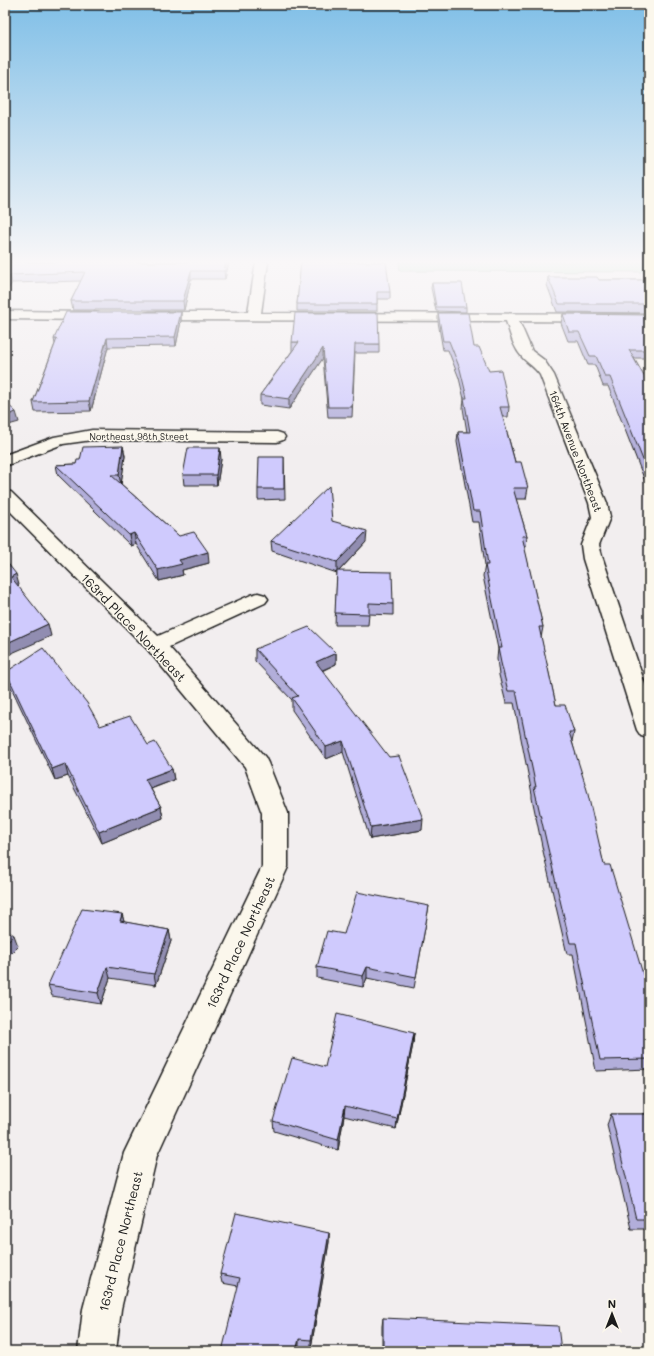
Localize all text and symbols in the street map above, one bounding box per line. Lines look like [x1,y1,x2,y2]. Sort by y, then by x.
street label: 164th Avenue Northeast [546,388,606,514]
street label: Northeast 98th Street [89,431,189,442]
street label: 163rd Place Northeast [78,569,190,685]
street label: 163rd Place Northeast [202,873,278,1011]
street label: 163rd Place Northeast [94,1169,146,1313]
north arrow [592,1294,632,1334]
text: N [608,1296,616,1311]

